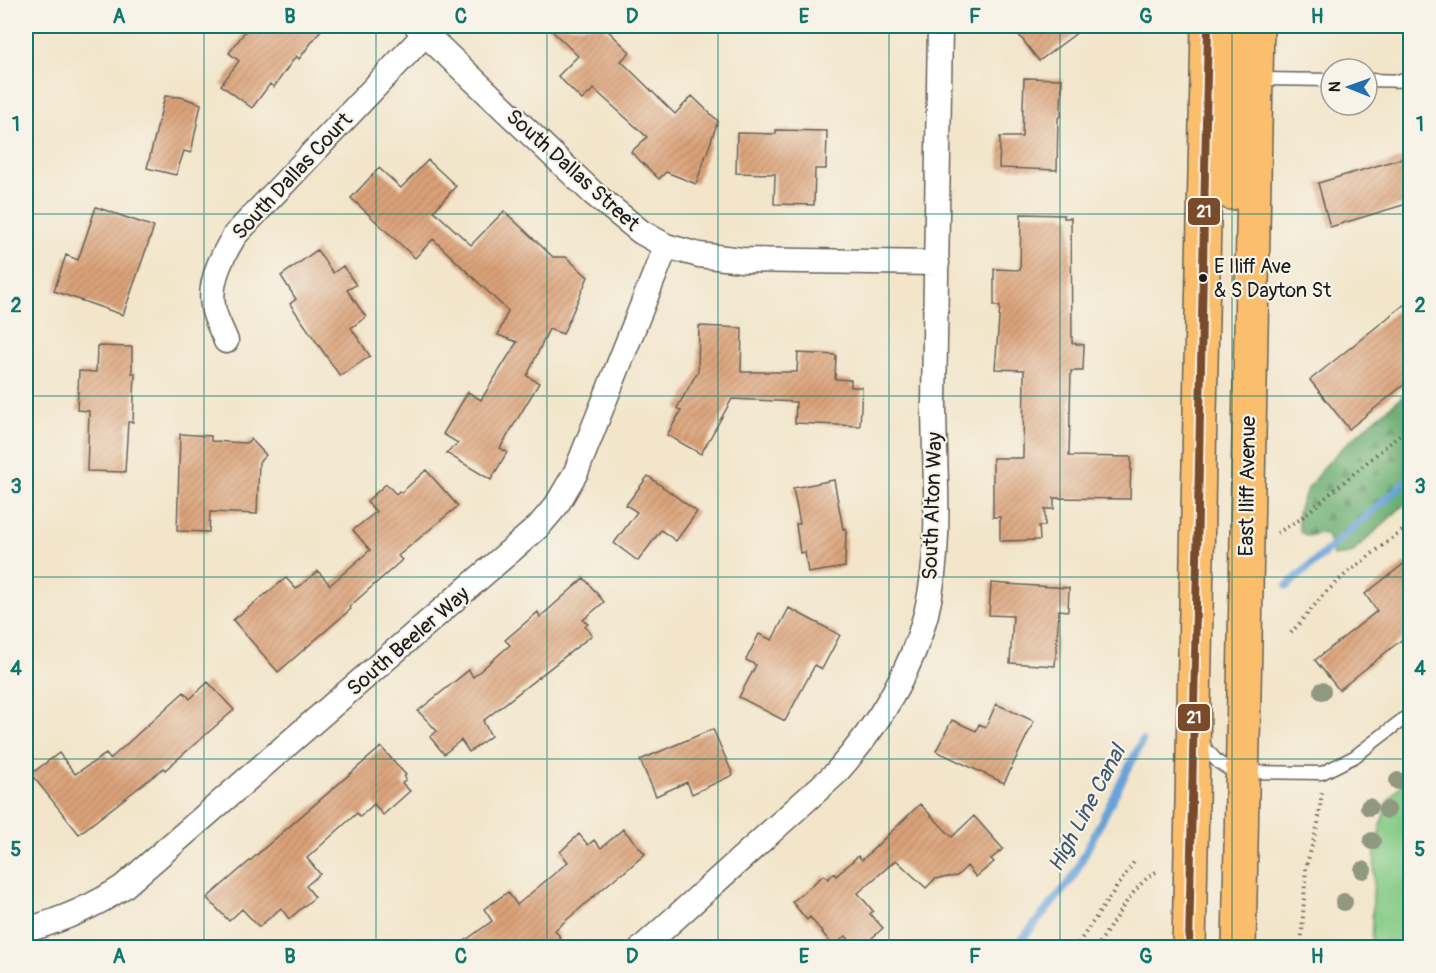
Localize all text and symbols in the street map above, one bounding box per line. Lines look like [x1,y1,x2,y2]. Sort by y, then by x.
text: A [113,4,126,29]
text: B [284,4,296,29]
text: C [455,4,467,29]
text: D [626,4,639,29]
text: E [799,4,810,29]
text: F [969,4,981,29]
text: G [1139,4,1153,29]
text: H [1311,4,1324,29]
north arrow [1319,57,1379,117]
text: N [1325,81,1345,92]
street label: South Dallas Street [500,103,645,238]
street label: South Dallas Court [226,107,359,246]
text: 1 [12,112,20,137]
text: 1 [1416,112,1424,137]
line badge: 21 [1187,197,1221,226]
text: 21 [1196,202,1212,222]
place label: E Iliff Ave & S Dayton St [1214,254,1332,303]
marker: E Iliff Ave & S Dayton St [1197,272,1209,284]
text: 2 [10,293,22,318]
text: 2 [1414,293,1426,318]
street label: East Iliff Avenue [1233,415,1262,557]
street label: South Alton Way [916,431,949,581]
text: 3 [10,474,22,499]
text: 3 [1414,474,1426,499]
street label: South Beeler Way [342,581,475,702]
text: 4 [10,656,22,681]
text: 4 [1414,656,1426,681]
line badge: 21 [1177,703,1211,732]
text: 21 [1186,708,1202,728]
water label: High Line Canal [1042,738,1133,877]
text: 5 [11,837,22,862]
text: 5 [1415,837,1426,862]
text: A [113,944,126,969]
text: B [284,944,296,969]
text: C [455,944,467,969]
text: D [626,944,639,969]
text: E [799,944,810,969]
text: F [969,944,981,969]
text: G [1139,944,1153,969]
text: H [1311,944,1324,969]

